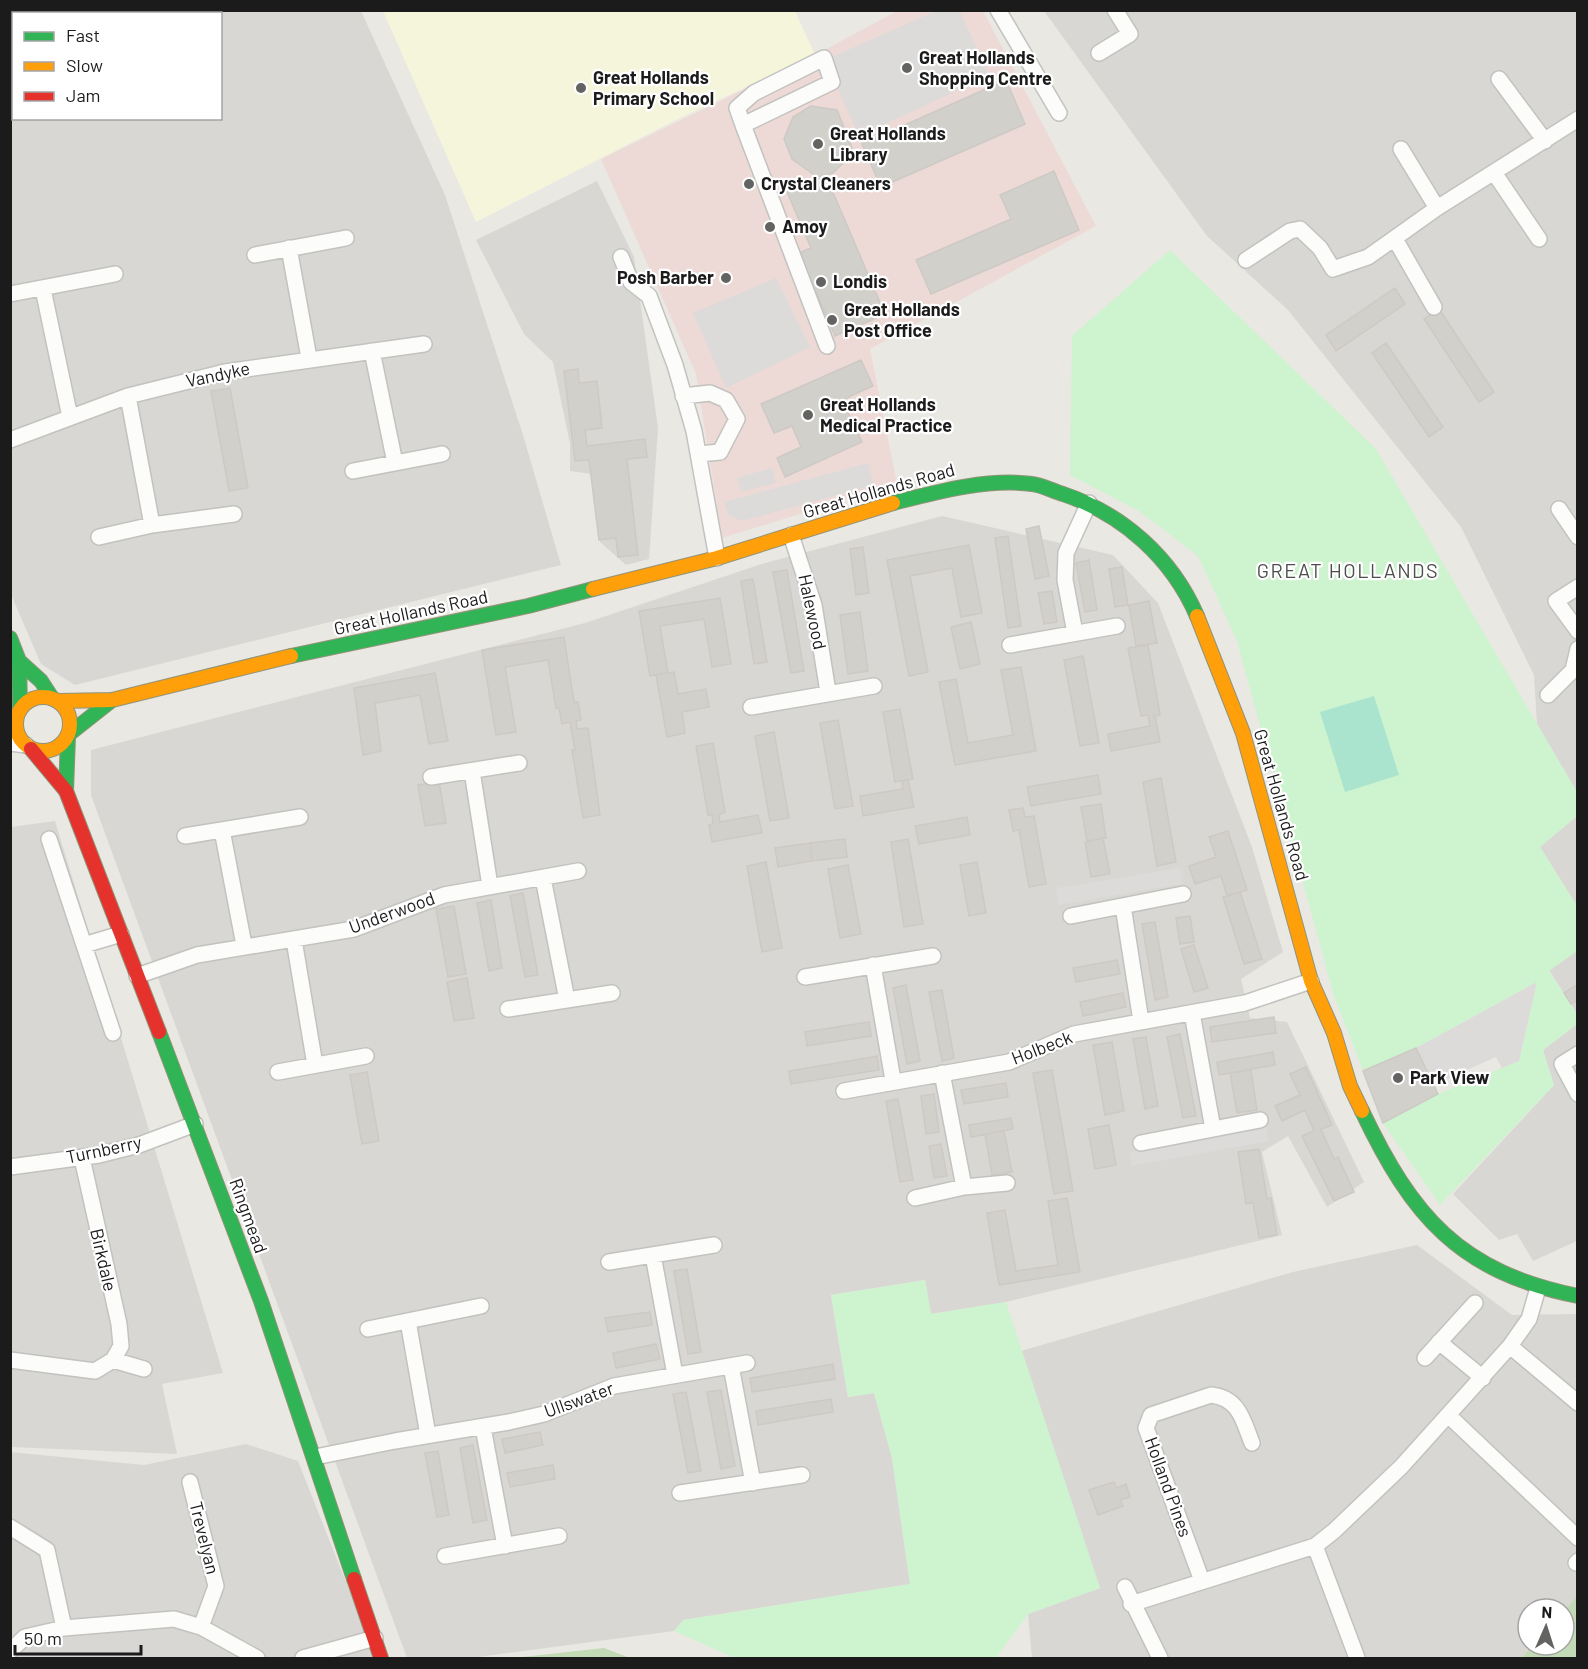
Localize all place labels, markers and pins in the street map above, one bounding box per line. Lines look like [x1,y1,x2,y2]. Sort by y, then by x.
place label: Great Hollands Shopping Centre [919,46,1052,89]
marker: Great Hollands Shopping Centre [900,61,914,75]
place label: Great Hollands Primary School [593,66,714,109]
marker: Great Hollands Primary School [574,81,588,95]
place label: Great Hollands Library [830,122,946,165]
marker: Great Hollands Library [811,137,825,151]
place label: Crystal Cleaners [761,172,891,194]
marker: Crystal Cleaners [742,177,756,191]
place label: Amoy [782,215,828,237]
marker: Amoy [763,220,777,234]
place label: Posh Barber [617,266,714,288]
place label: Londis [833,270,887,292]
marker: Posh Barber [719,271,733,285]
marker: Londis [814,275,828,289]
place label: Great Hollands Post Office [844,298,960,341]
marker: Great Hollands Post Office [825,313,839,327]
place label: Great Hollands Medical Practice [820,393,952,436]
marker: Great Hollands Medical Practice [801,408,815,422]
place label: Park View [1410,1066,1489,1088]
marker: Park View [1391,1071,1405,1085]

